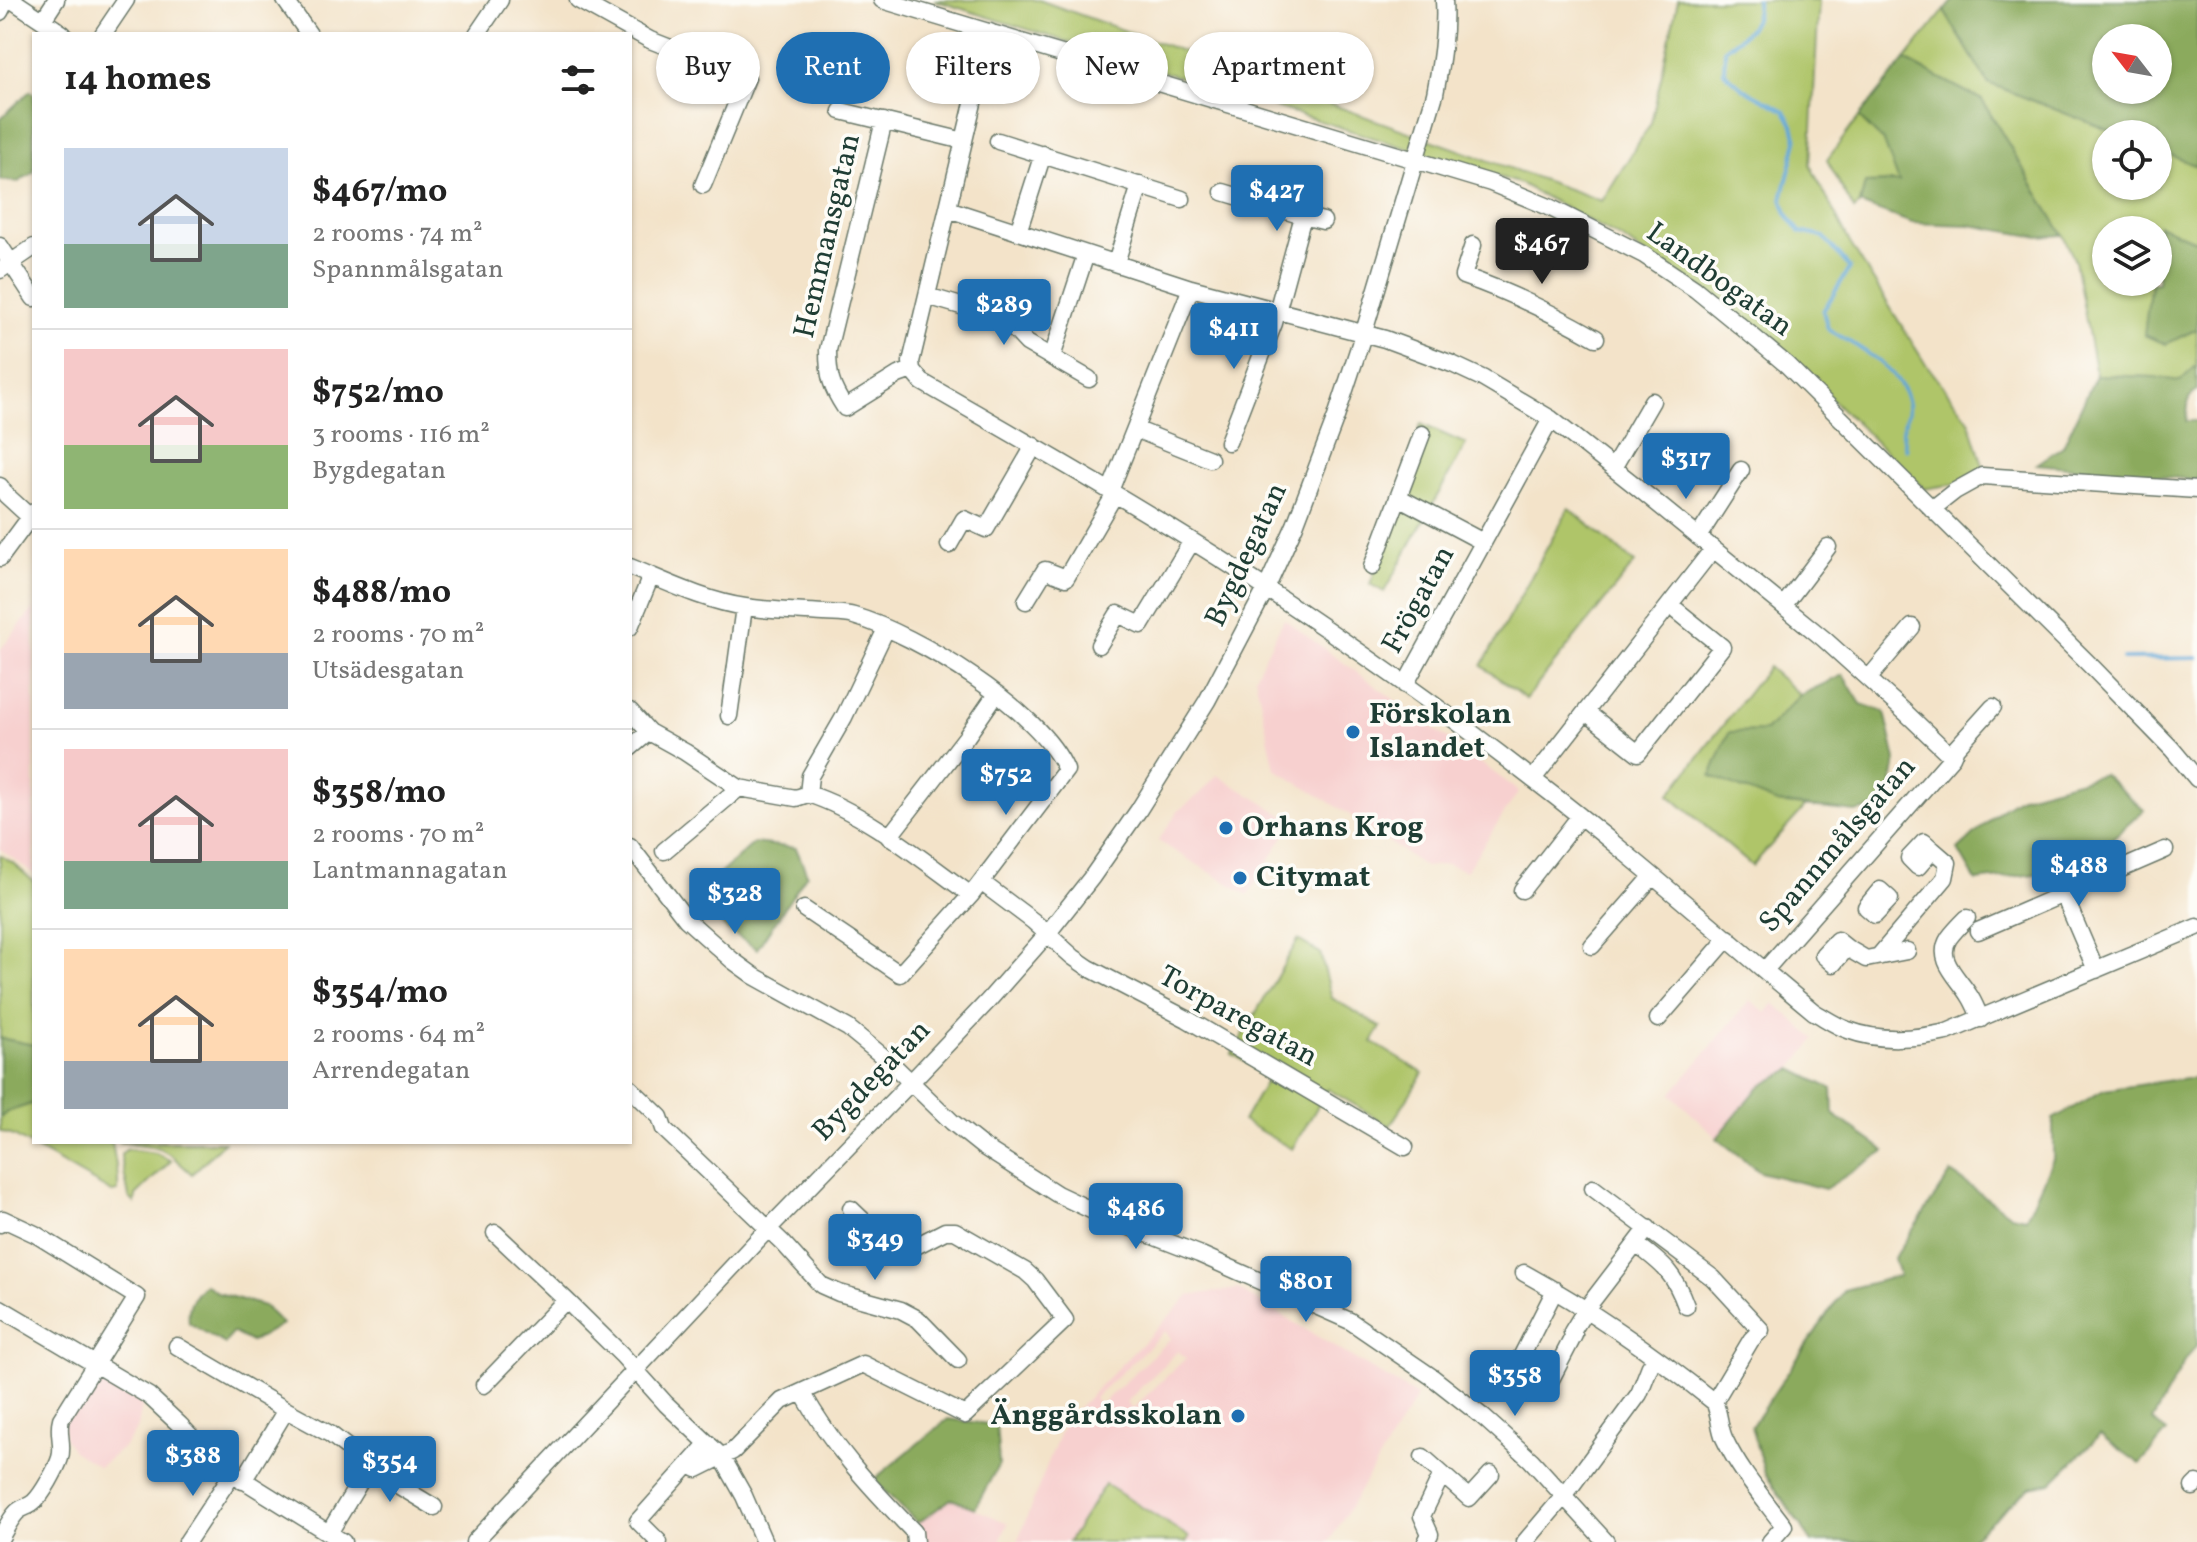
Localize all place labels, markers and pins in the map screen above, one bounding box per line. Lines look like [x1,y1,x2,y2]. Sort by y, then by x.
pin: $427 [1230,165,1324,233]
pin: $467 [1495,218,1589,286]
pin: $289 [957,279,1051,347]
pin: $411 [1187,303,1281,371]
pin: $317 [1639,433,1733,501]
place label: Förskolan Islandet [1369,694,1511,770]
marker: Förskolan Islandet [1344,723,1362,741]
pin: $752 [959,749,1053,817]
place label: Orhans Krog [1242,807,1424,849]
marker: Orhans Krog [1217,819,1235,837]
pin: $488 [2032,840,2126,908]
place label: Citymat [1256,857,1370,899]
pin: $328 [688,868,782,936]
marker: Citymat [1231,869,1249,887]
pin: $486 [1089,1183,1183,1251]
pin: $349 [828,1214,922,1282]
pin: $801 [1259,1256,1353,1324]
pin: $358 [1468,1350,1562,1418]
place label: Änggårdsskolan [990,1395,1222,1437]
marker: Änggårdsskolan [1229,1407,1247,1425]
pin: $388 [146,1430,240,1498]
pin: $354 [343,1436,437,1504]

